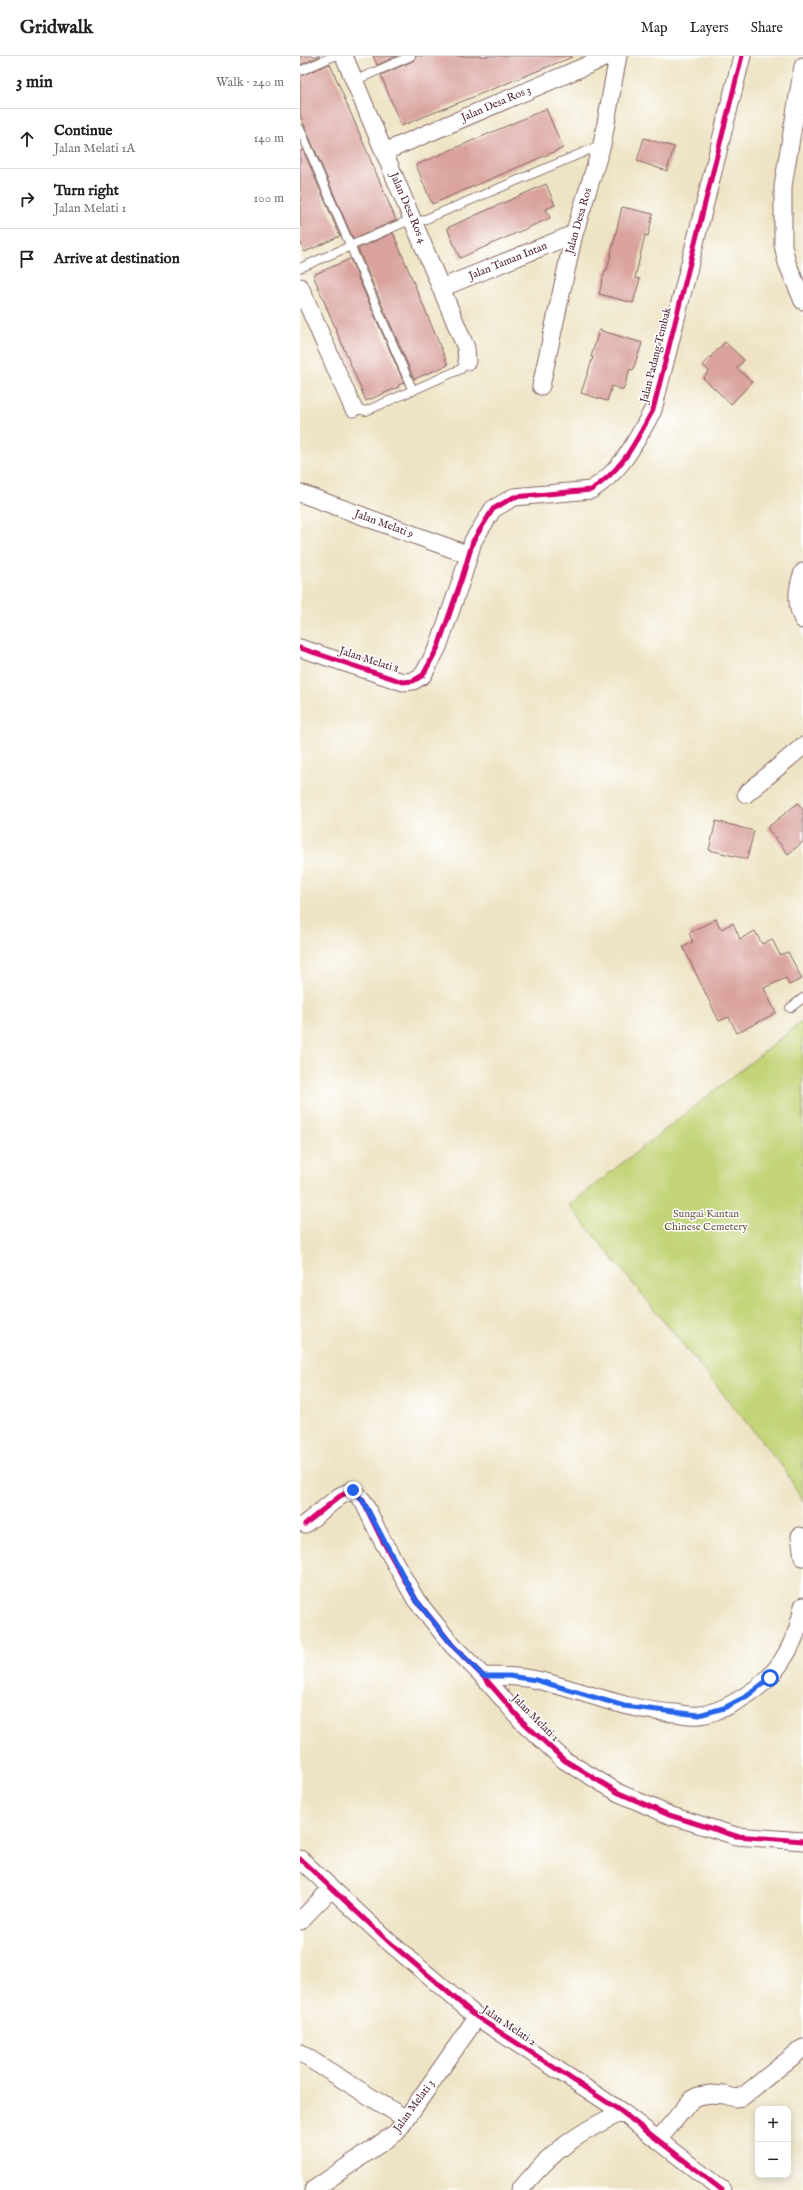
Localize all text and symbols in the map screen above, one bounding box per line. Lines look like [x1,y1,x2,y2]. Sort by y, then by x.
text: Gridwalk [20,16,93,40]
text: Map [641,19,668,37]
text: Layers [690,19,729,37]
text: Share [751,19,783,37]
text: 3 min [16,72,53,93]
text: Walk · 240 m [216,74,284,91]
street label: Jalan Desa Ros 3 [457,83,533,126]
text: Continue [54,121,112,140]
icon: ahead [16,128,38,150]
text: 140 m [254,130,284,147]
text: Jalan Melati 1A [54,140,135,157]
street label: Jalan Desa Ros 4 [386,169,429,246]
text: Turn right [54,181,119,200]
street label: Jalan Desa Ros [562,186,595,258]
icon: right [16,188,38,210]
text: 100 m [254,190,284,207]
text: Jalan Melati 1 [54,200,126,217]
street label: Jalan Taman Intan [465,239,549,284]
icon: arrive [16,248,38,270]
text: Arrive at destination [54,249,180,268]
street label: Jalan Padang Tembak [637,306,675,406]
street label: Jalan Melati 9 [351,506,416,541]
street label: Jalan Melati 8 [336,643,400,676]
park label: Sungai Kantan Chinese Cemetery [664,1207,748,1234]
route end [344,1481,362,1499]
route start [761,1669,779,1687]
street label: Jalan Melati 1 [507,1690,562,1745]
street label: Jalan Melati 2 [478,2002,539,2049]
street label: Jalan Melati 3 [389,2077,438,2137]
map controls [755,2106,791,2178]
button: + [755,2106,791,2142]
button: − [755,2142,791,2178]

